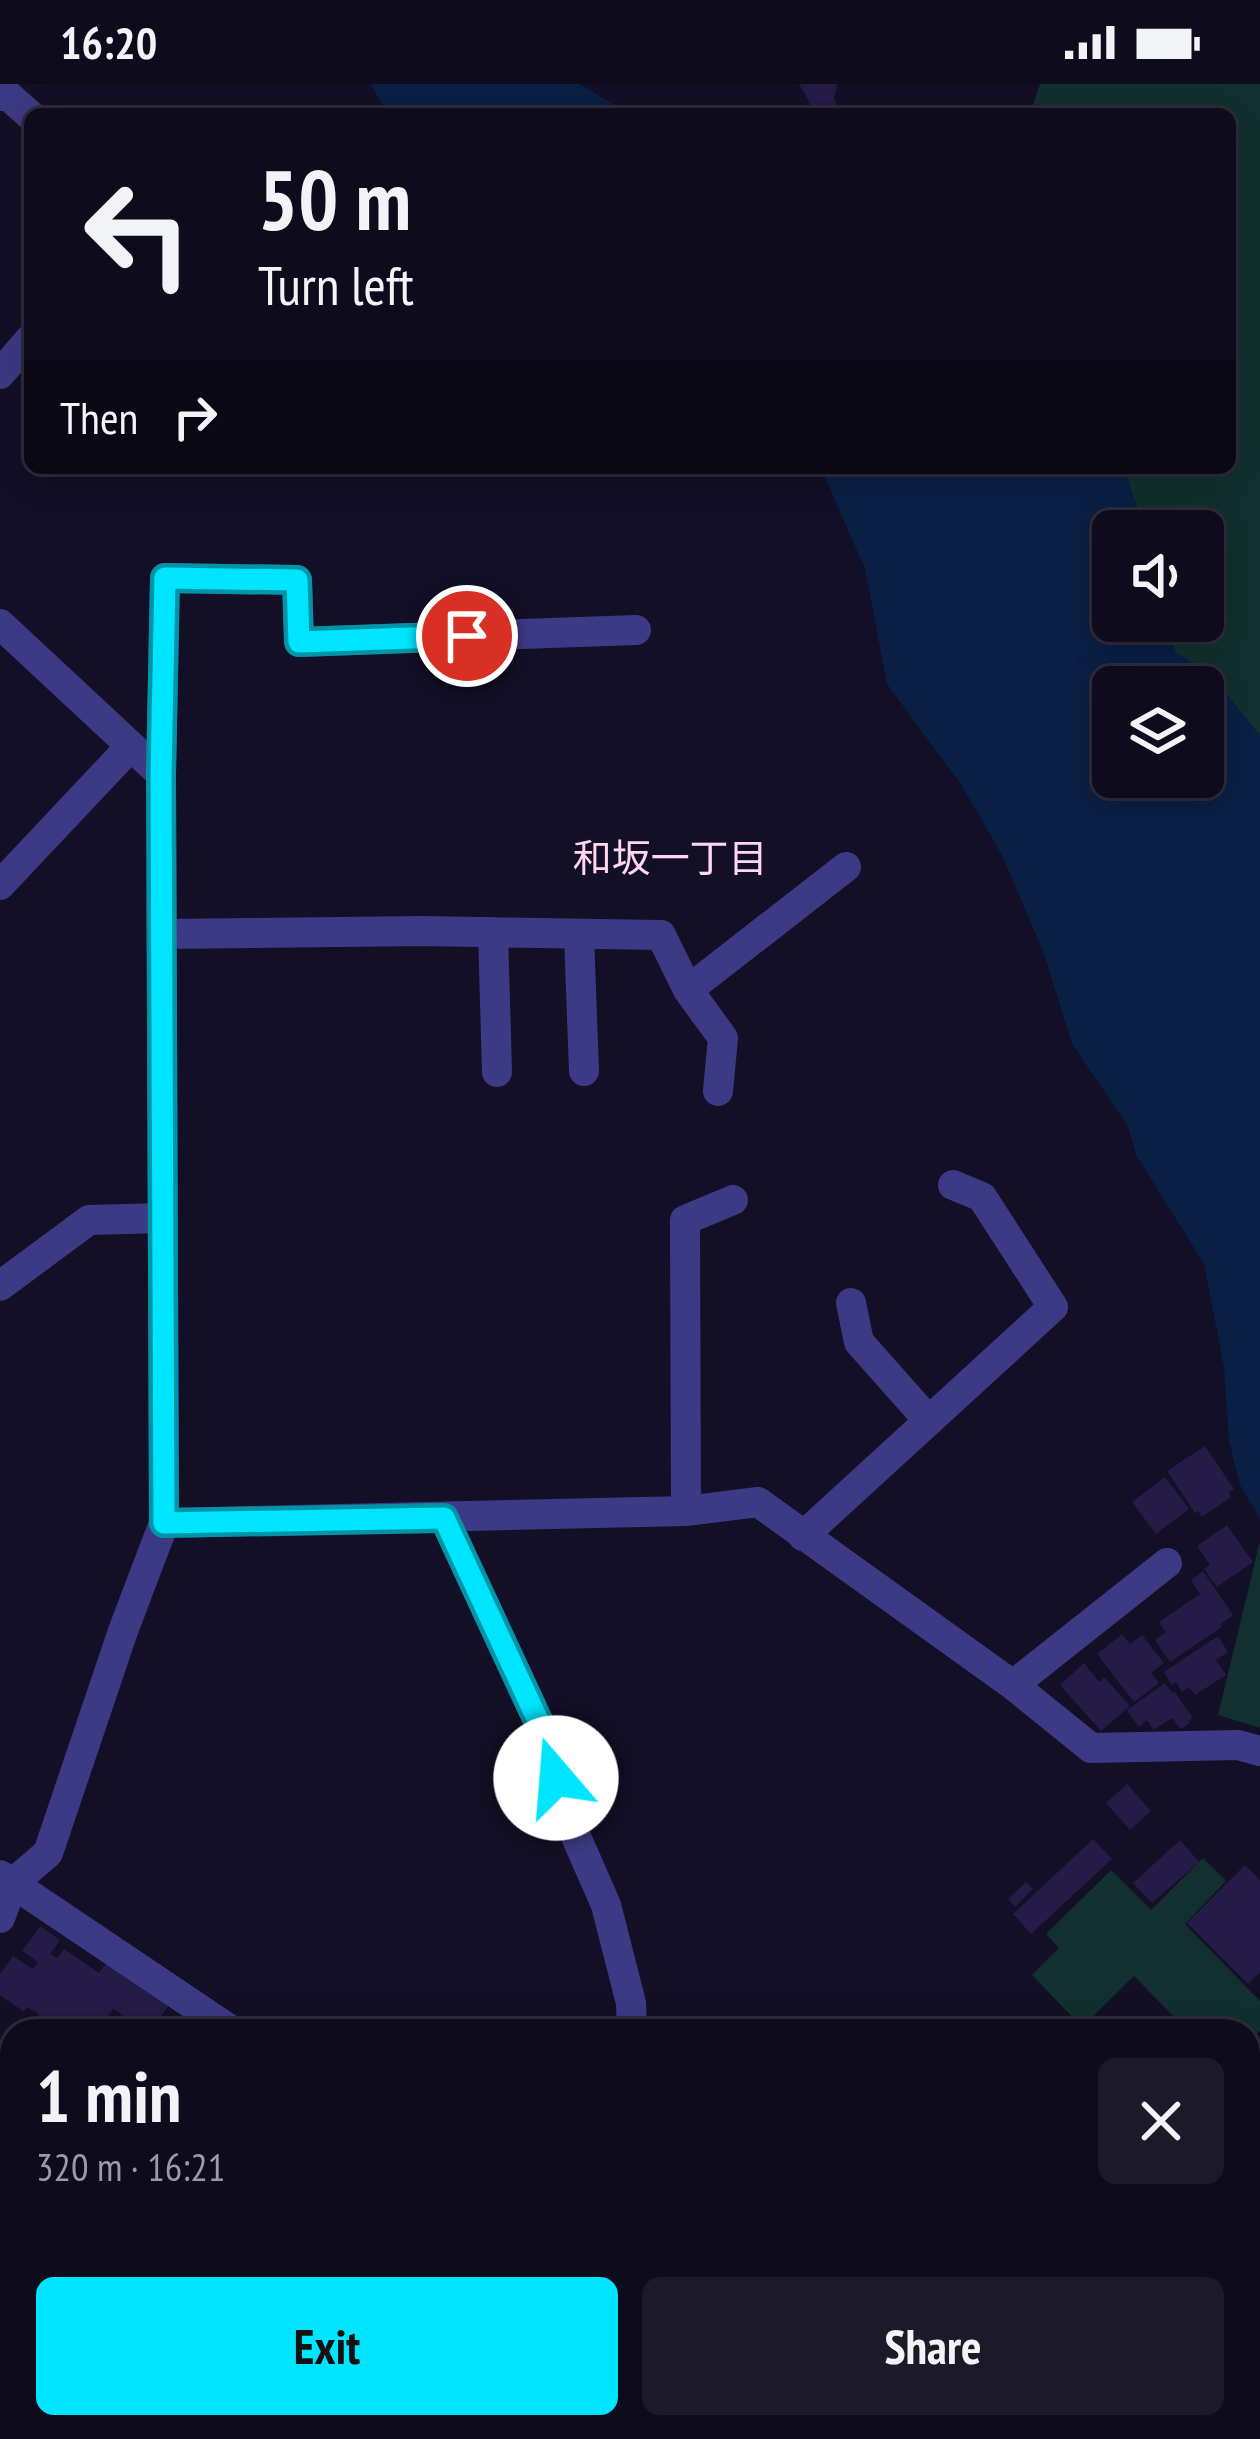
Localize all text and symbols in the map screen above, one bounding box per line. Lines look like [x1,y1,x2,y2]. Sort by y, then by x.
text: 16:20 [60,13,157,71]
text: 50 m [258,144,411,253]
icon: left [60,156,216,312]
text: Turn left [258,250,414,320]
icon: right [162,384,228,450]
text: Then [60,388,138,446]
map controls [1092,510,1224,798]
button: sound [1092,510,1224,642]
pin [416,585,518,687]
icon: arrive [434,603,500,669]
button: layers [1092,666,1224,798]
district label: 和坂一丁目 [572,832,768,883]
position arrow [493,1715,619,1841]
text: 1 min [36,2049,181,2142]
button: close [1098,2058,1224,2184]
text: 320 m · 16:21 [36,2141,225,2192]
button: Exit [36,2277,618,2415]
button: Share [642,2277,1224,2415]

